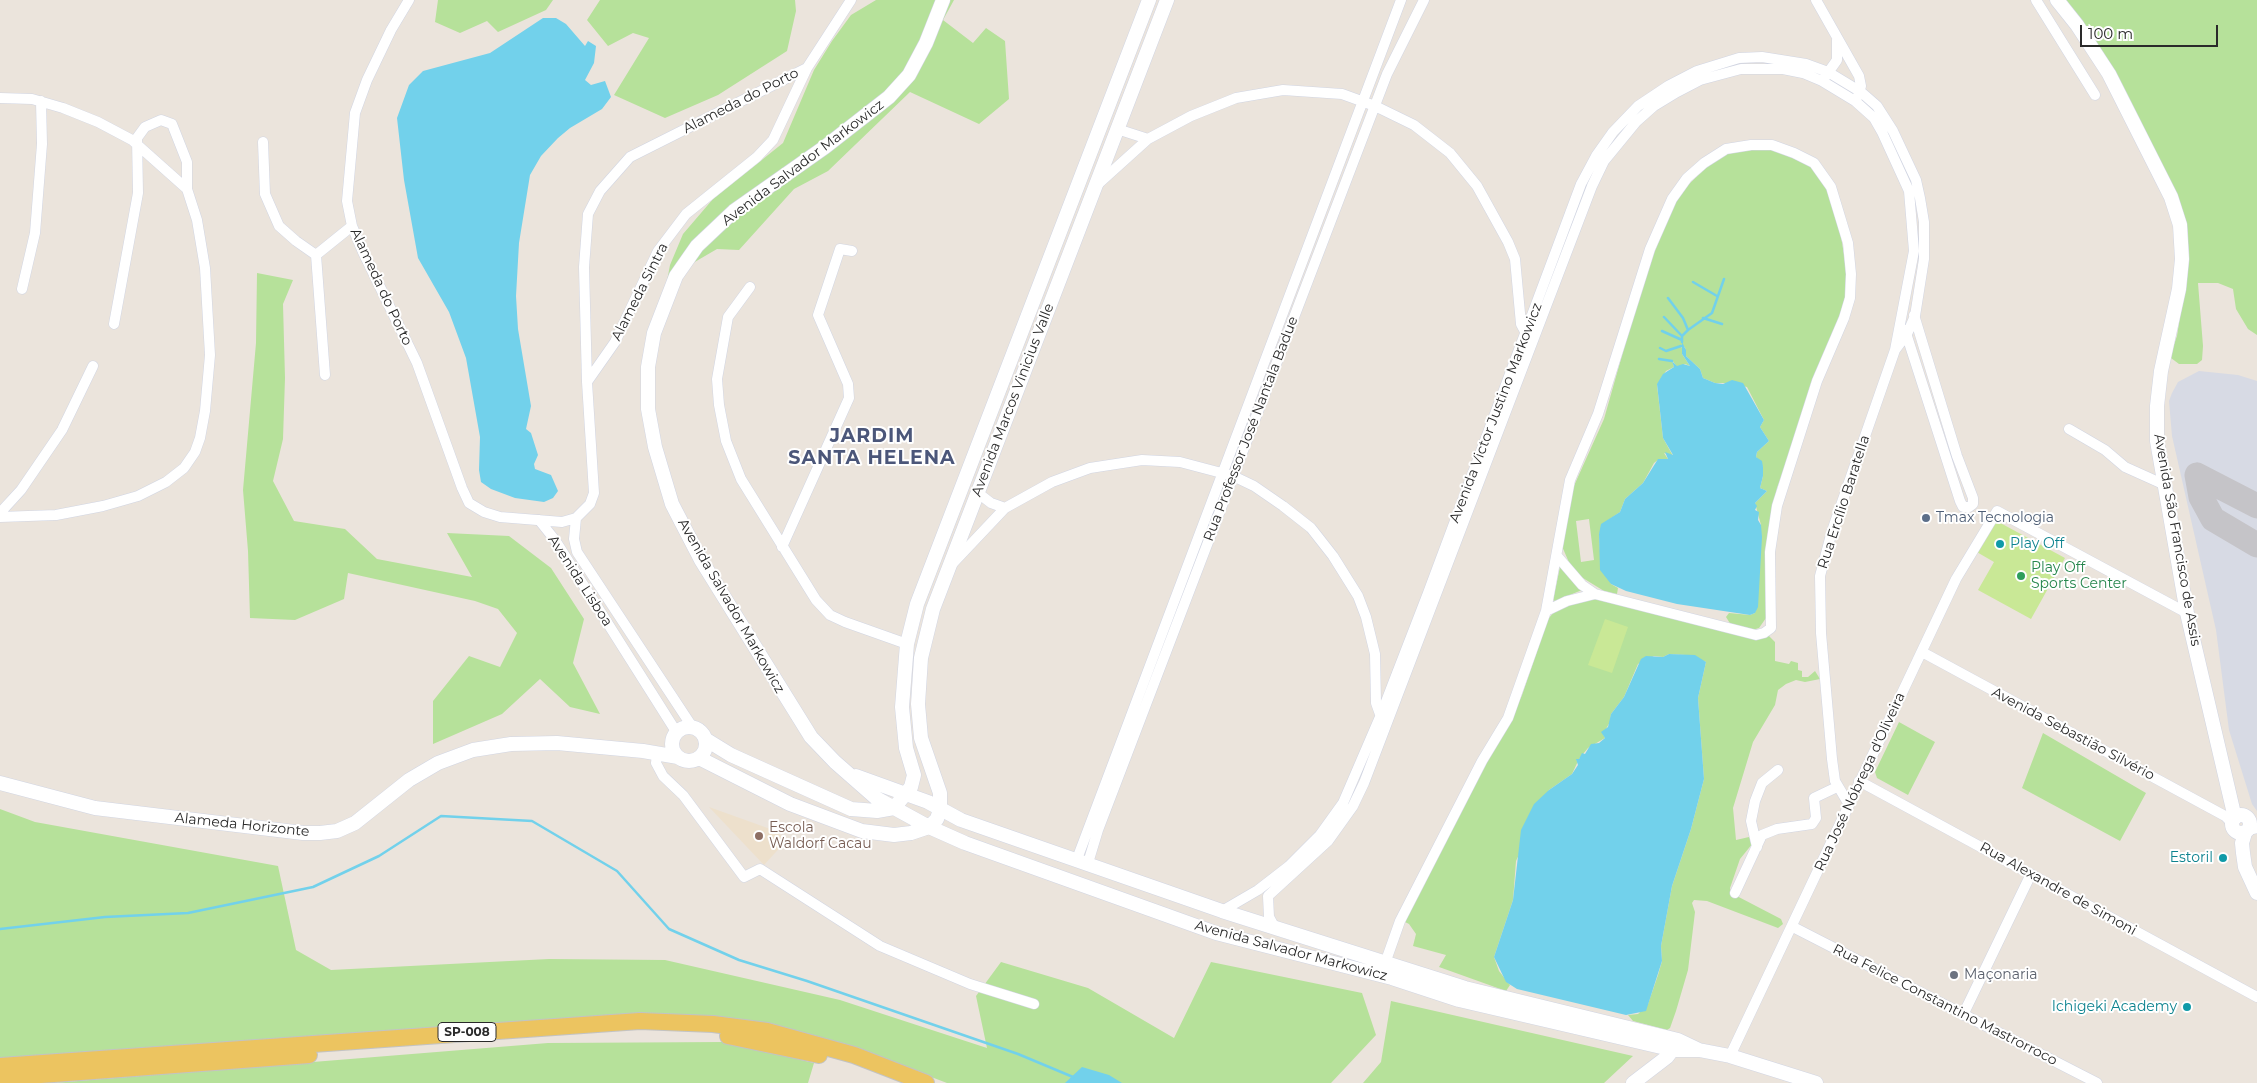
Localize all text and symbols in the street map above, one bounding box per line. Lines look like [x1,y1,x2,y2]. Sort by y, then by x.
scale bar [2082,15,2220,47]
text: 100 m [2088,24,2133,43]
street label: Alameda do Porto [680,65,802,137]
street label: Avenida Salvador Markowicz [719,97,887,229]
street label: Alameda do Porto [346,226,416,348]
street label: Alameda Sintra [608,240,672,344]
street label: Avenida Marcos Vinicius Valle [968,301,1058,499]
street label: Avenida Victor Justino Markowicz [1446,301,1546,525]
street label: Rua Professor José Nantala Badue [1200,314,1302,544]
district label: JARDIM SANTA HELENA [787,425,957,469]
street label: Avenida São Francisco de Assis [2150,432,2204,648]
street label: Rua Ercílio Baratella [1814,433,1874,571]
place label: Tmax Tecnologia [1936,510,2054,526]
marker: Tmax Tecnologia [1920,512,1932,524]
street label: Avenida Salvador Markowicz [674,516,788,696]
street label: Avenida Lisboa [544,532,616,630]
place label: Play Off [2010,536,2064,552]
marker: Play Off [1994,538,2006,550]
place label: Play Off Sports Center [2031,560,2127,592]
marker: Play Off Sports Center [2015,570,2027,582]
street label: Avenida Sebastião Silvério [1989,684,2157,784]
street label: Rua José Nóbrega d'Oliveira [1811,690,1909,874]
street label: Alameda Horizonte [174,810,310,840]
place label: Escola Waldorf Cacau [769,820,872,852]
marker: Escola Waldorf Cacau [753,830,765,842]
street label: Rua Alexandre de Simoni [1977,839,2139,939]
place label: Estoril [2170,850,2213,866]
marker: Estoril [2217,852,2229,864]
street label: Avenida Salvador Markowicz [1193,917,1389,985]
street label: Rua Felice Constantino Mastrorroco [1830,941,2060,1069]
place label: Maçonaria [1964,967,2037,983]
marker: Maçonaria [1948,969,1960,981]
place label: Ichigeki Academy [2052,999,2177,1015]
marker: Ichigeki Academy [2181,1001,2193,1013]
road number: SP-008 [438,1022,496,1042]

